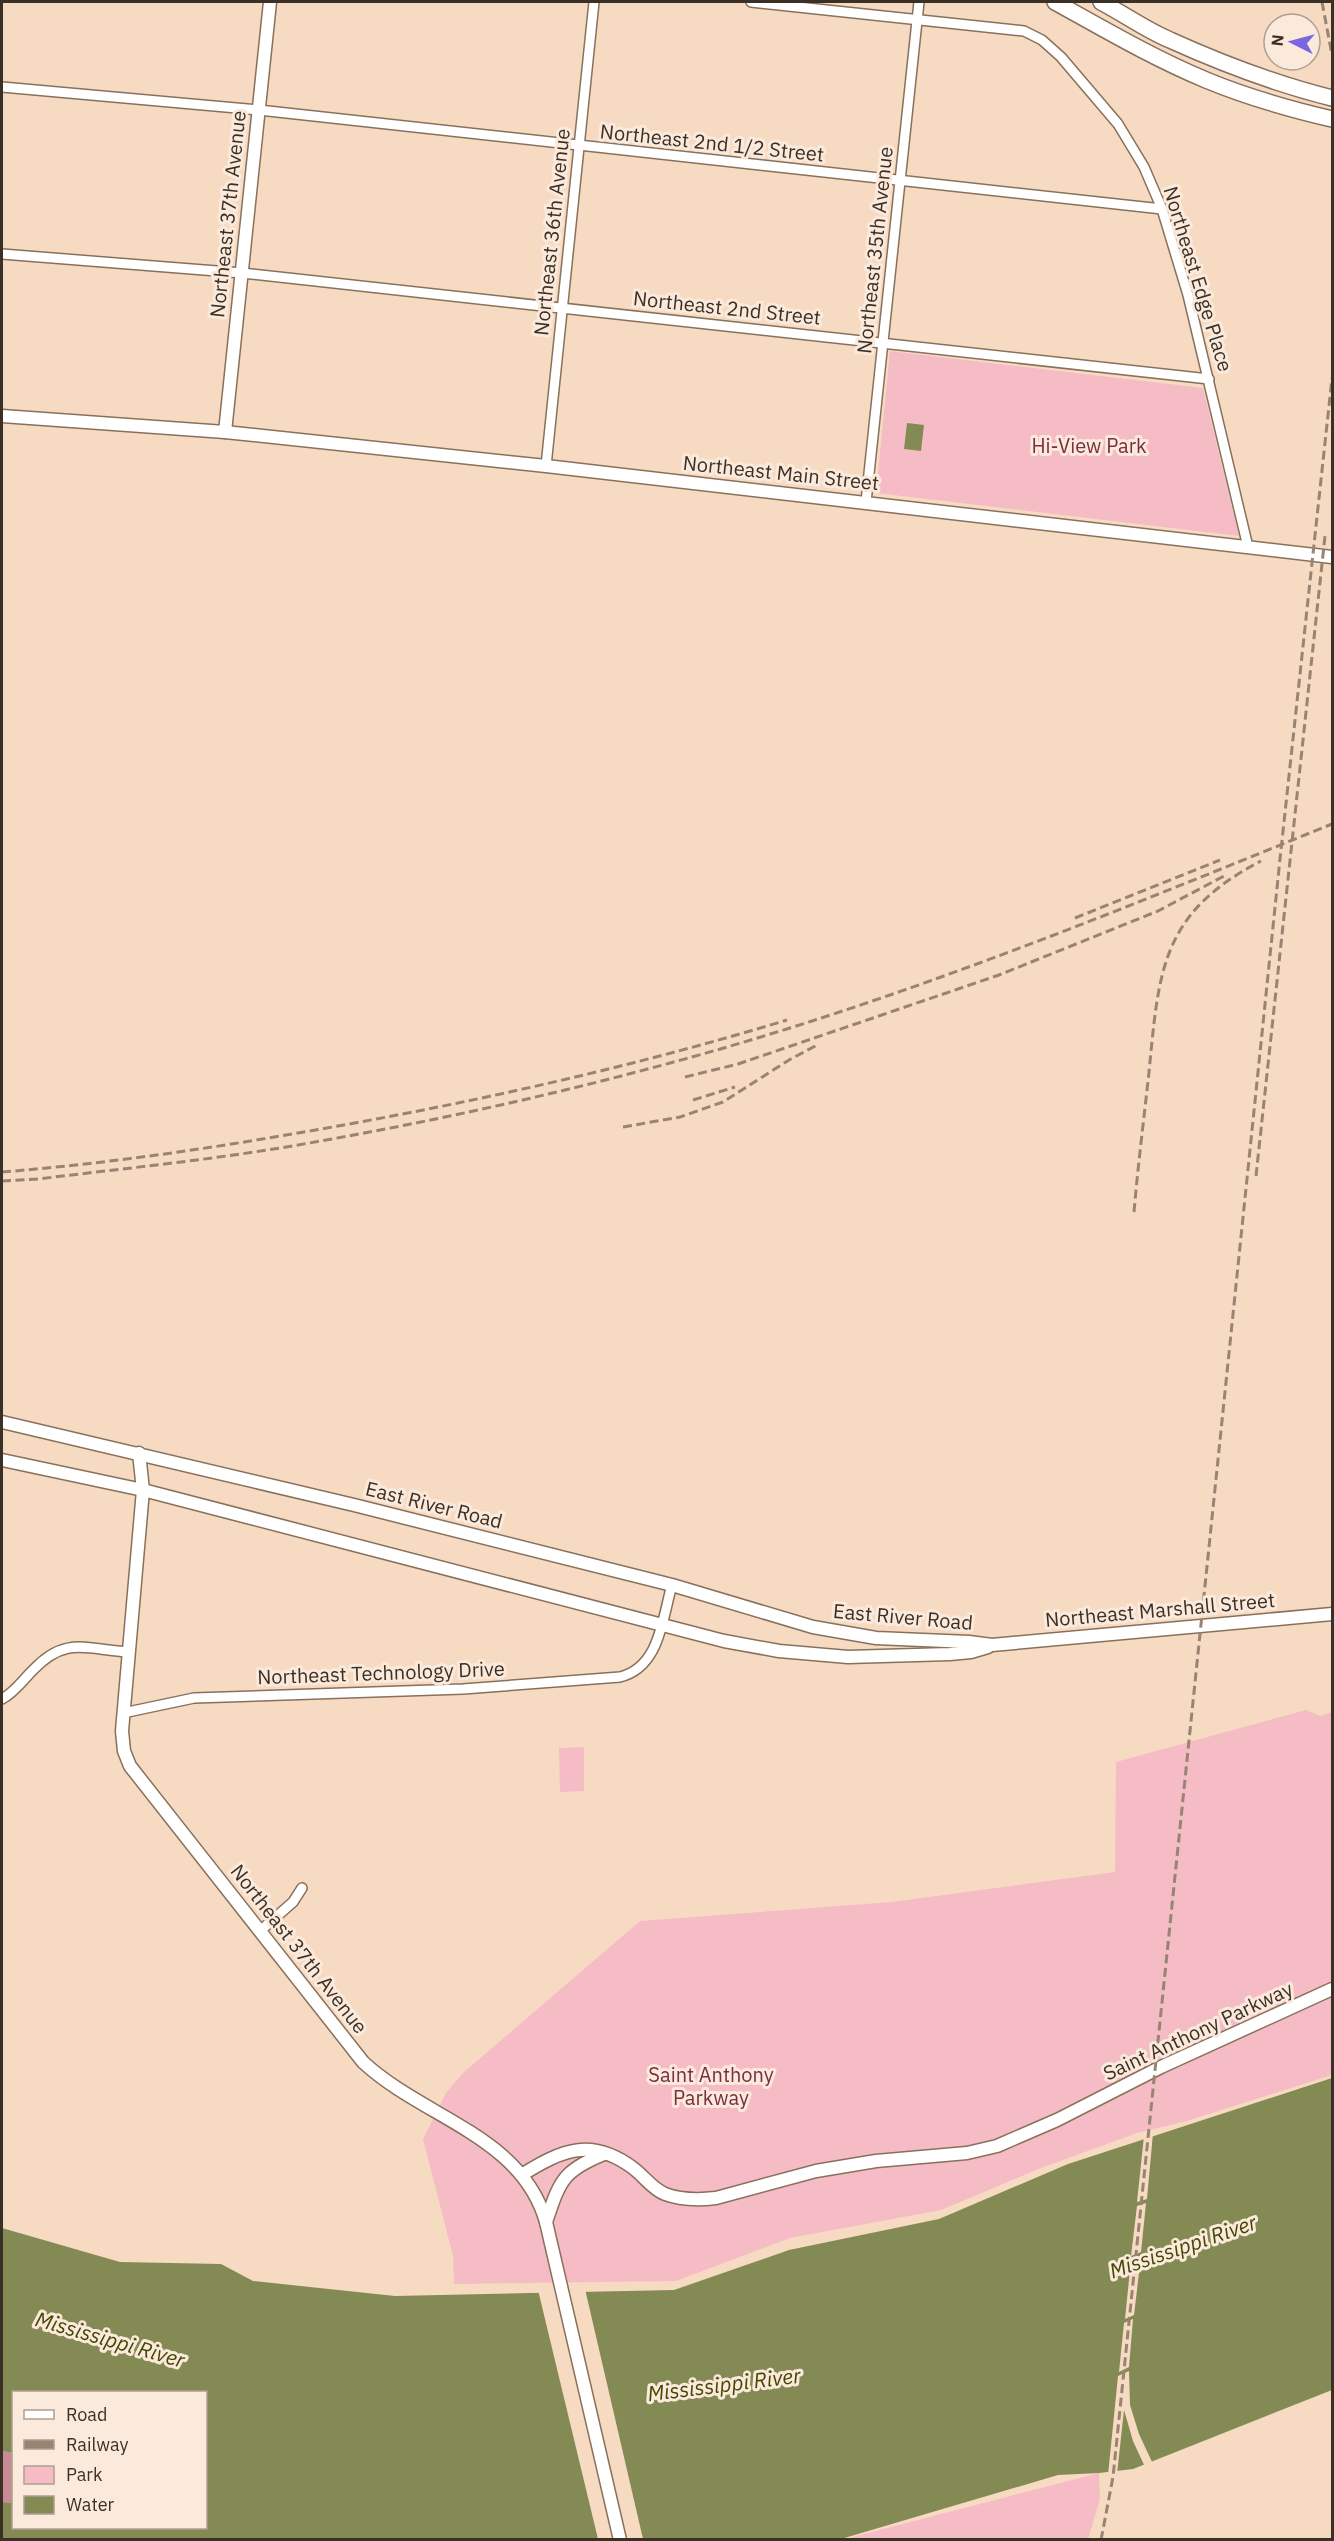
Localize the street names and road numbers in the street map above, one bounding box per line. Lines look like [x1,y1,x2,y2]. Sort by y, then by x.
street label: Northeast 37th Avenue [203,109,252,319]
street label: Northeast 2nd 1/2 Street [599,117,825,168]
street label: Northeast 36th Avenue [527,127,576,337]
street label: Northeast 35th Avenue [850,145,899,355]
street label: Northeast Edge Place [1157,183,1240,375]
street label: Northeast 2nd Street [632,284,822,331]
street label: Northeast Main Street [682,449,880,496]
street label: East River Road [363,1474,505,1535]
street label: Northeast Marshall Street [1044,1586,1276,1633]
street label: East River Road [832,1597,974,1636]
street label: Northeast Technology Drive [257,1655,505,1690]
street label: Northeast 37th Avenue [225,1858,374,2039]
street label: Saint Anthony Parkway [1099,1975,1297,2086]

